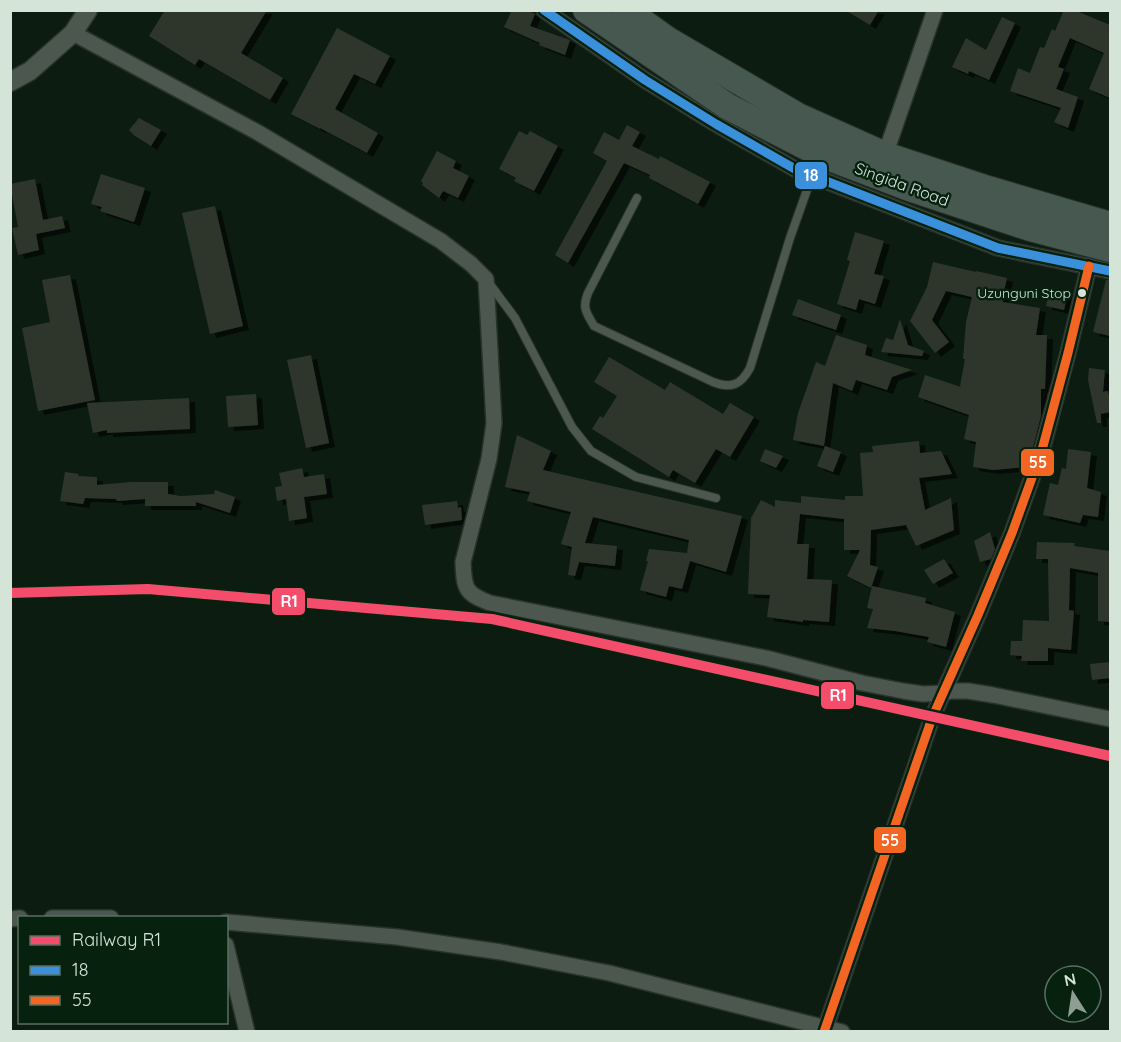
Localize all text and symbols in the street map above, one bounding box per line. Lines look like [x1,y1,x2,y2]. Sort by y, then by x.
street label: Singida Road [852,158,952,210]
line badge: 18 [794,161,828,190]
text: 18 [804,165,819,185]
place label: Uzunguni Stop [977,284,1071,302]
marker: Uzunguni Stop [1076,287,1088,299]
line badge: 55 [1020,448,1055,477]
text: 55 [1029,452,1047,472]
line badge: R1 [271,587,306,616]
text: R1 [280,591,298,611]
line badge: R1 [820,681,855,710]
text: R1 [829,685,847,705]
line badge: 55 [873,826,907,854]
text: 55 [881,830,899,850]
legend [18,916,228,1024]
text: Railway R1 [72,928,161,951]
text: 18 [72,958,88,981]
north arrow [1043,964,1103,1024]
text: N [1062,968,1078,990]
text: 55 [72,988,92,1011]

